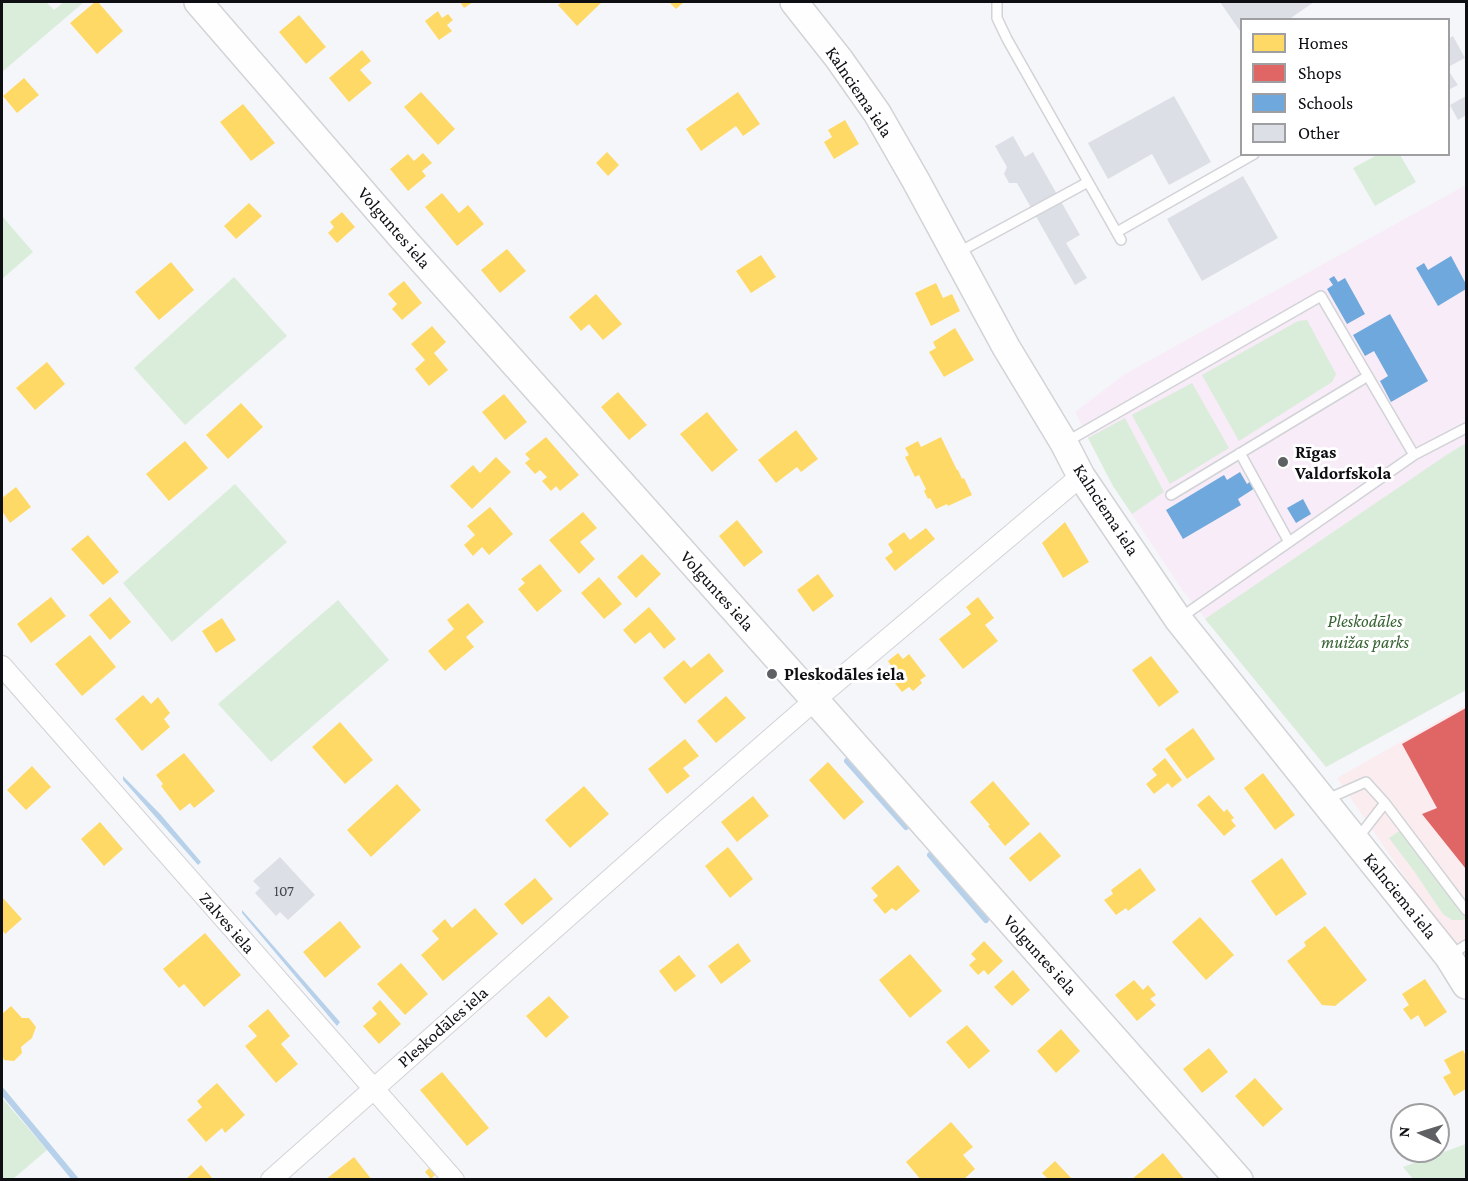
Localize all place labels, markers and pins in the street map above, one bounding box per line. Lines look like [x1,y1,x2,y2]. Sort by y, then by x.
place label: Rīgas Valdorfskola [1295,441,1391,484]
marker: Rīgas Valdorfskola [1276,455,1290,469]
place label: Pleskodāles iela [784,663,904,685]
marker: Pleskodāles iela [765,667,779,681]

